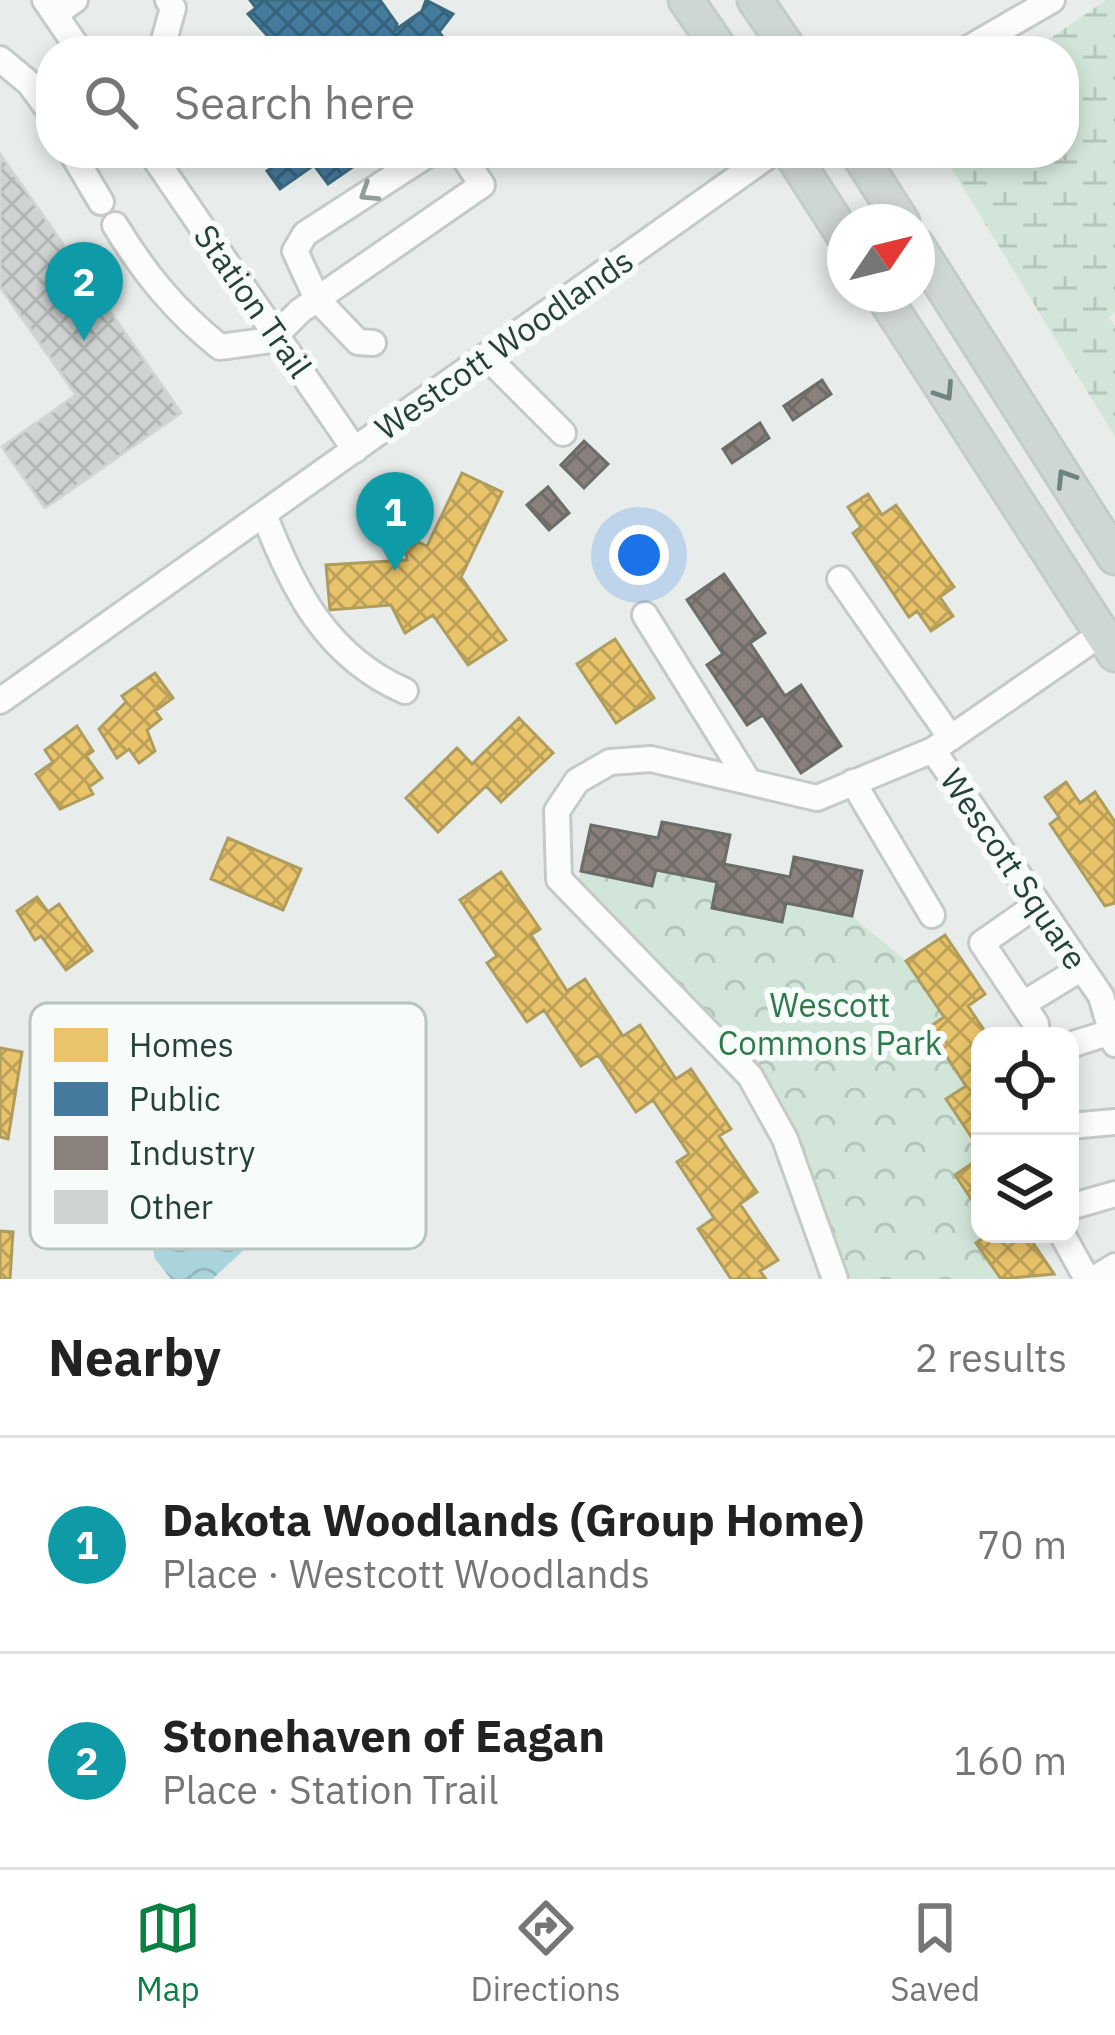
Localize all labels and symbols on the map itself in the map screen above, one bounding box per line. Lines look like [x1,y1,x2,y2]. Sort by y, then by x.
one-way arrow [359,179,381,202]
north arrow [827,204,935,312]
street label: Station Trail [185,216,322,386]
street label: Westcott Woodlands [366,238,641,449]
pin: 2 [45,242,123,341]
one-way arrow [931,379,953,401]
one-way arrow [1057,469,1079,491]
pin: 1 [356,472,434,571]
your location [609,525,669,585]
street label: Wescott Square [931,760,1097,977]
park label: Wescott Commons Park [718,983,942,1064]
legend [30,1003,426,1249]
text: Homes [129,1023,234,1066]
text: Public [129,1077,221,1120]
text: Industry [129,1131,255,1174]
text: Other [129,1185,213,1228]

